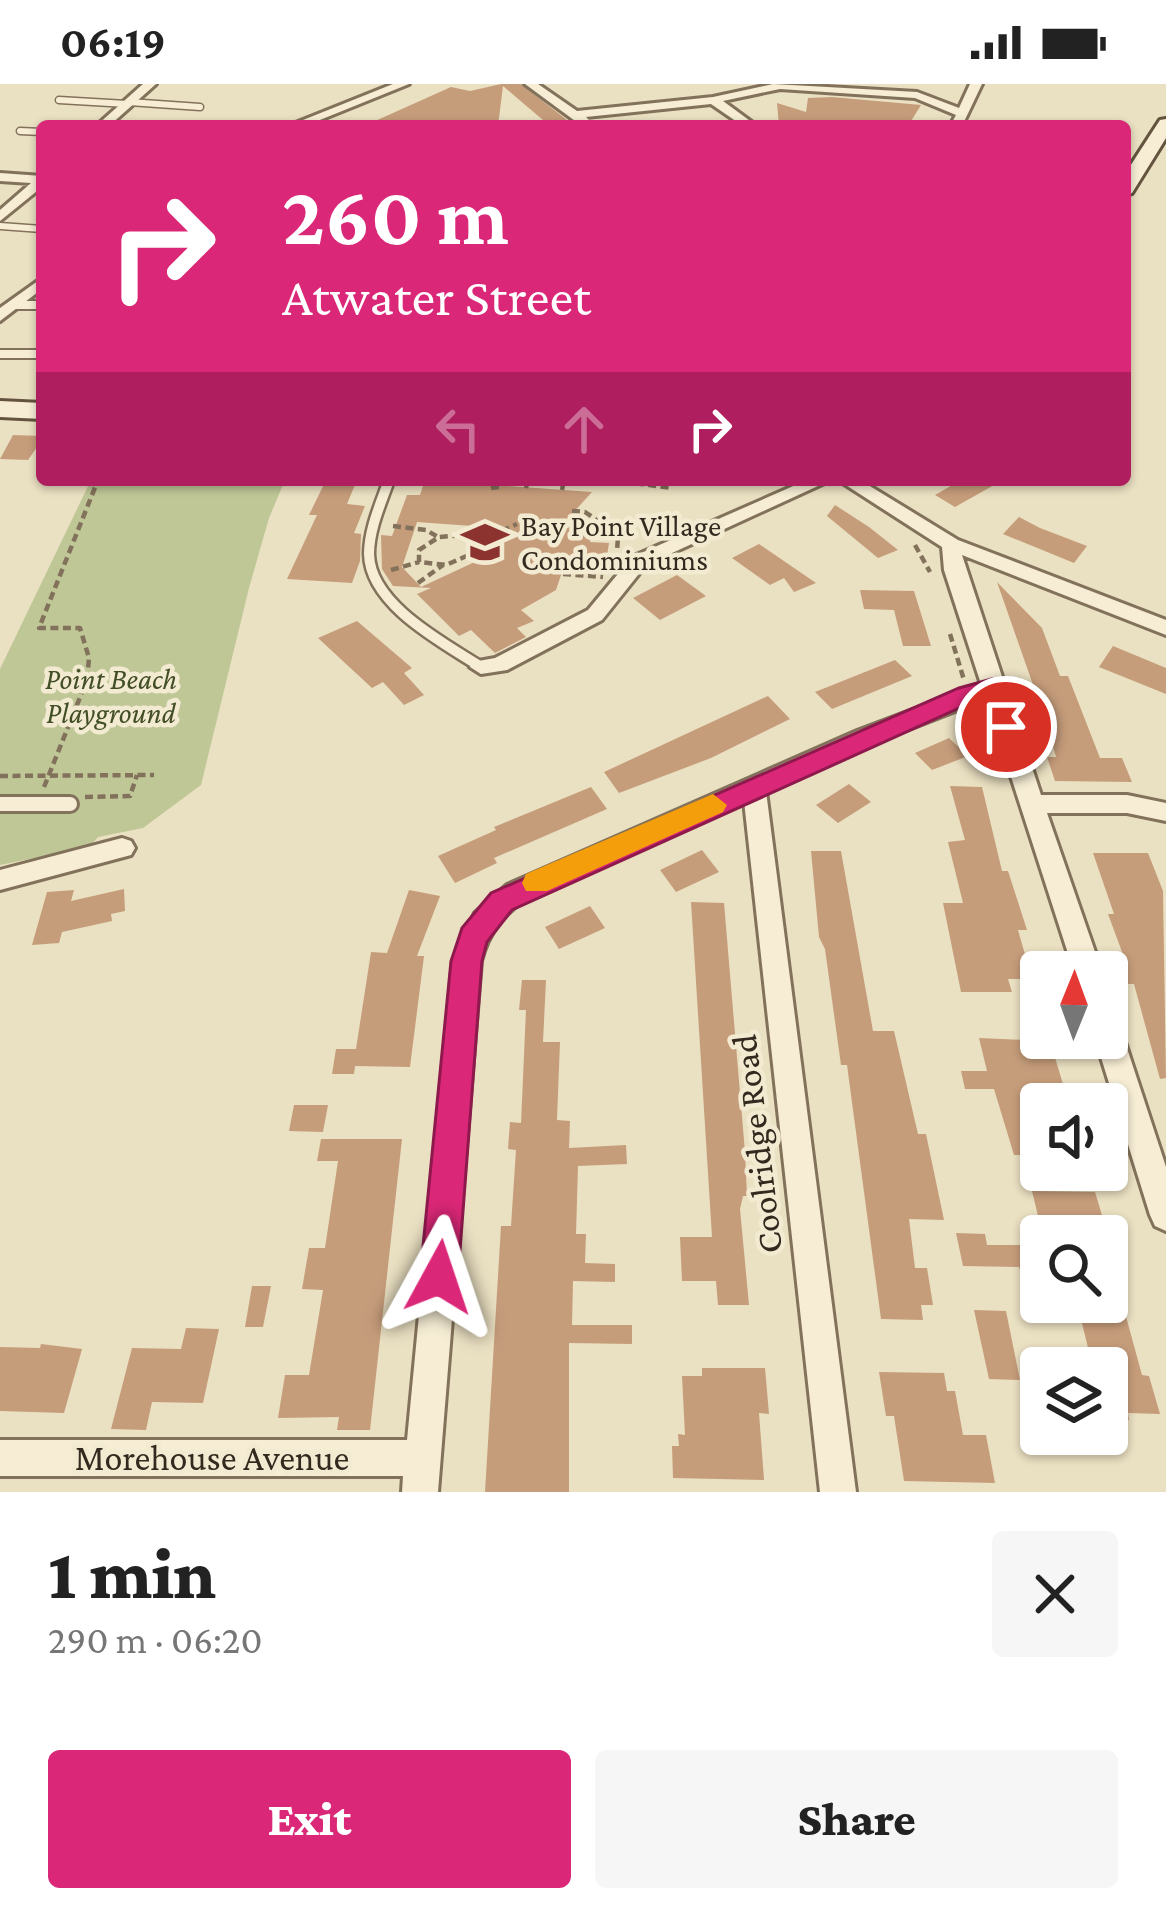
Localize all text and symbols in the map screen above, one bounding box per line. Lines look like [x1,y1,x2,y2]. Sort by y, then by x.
text: 06:19 [60,17,166,67]
icon: right [84,168,240,324]
text: 260 m [282,169,509,262]
text: Atwater Street [282,267,591,327]
icon: left [425,396,491,462]
icon: ahead [551,396,617,462]
icon: right [677,396,743,462]
place label: Bay Point Village Condominiums [521,509,721,576]
school or university icon: Bay Point Village Condominiums [460,517,510,567]
park label: Point Beach Playground [45,662,177,730]
pin [955,676,1057,778]
icon: arrive [973,694,1039,760]
north arrow [1020,951,1128,1059]
map controls [1020,951,1128,1455]
street label: Coolridge Road [724,1032,790,1256]
button: sound [1020,1083,1128,1191]
position arrow [376,1214,502,1340]
button: search [1020,1215,1128,1323]
button: layers [1020,1347,1128,1455]
street label: Morehouse Avenue [75,1438,349,1478]
button: close [992,1531,1118,1657]
text: 1 min [48,1533,216,1613]
text: 290 m · 06:20 [48,1618,263,1661]
button: Exit [48,1750,571,1888]
button: Share [595,1750,1118,1888]

